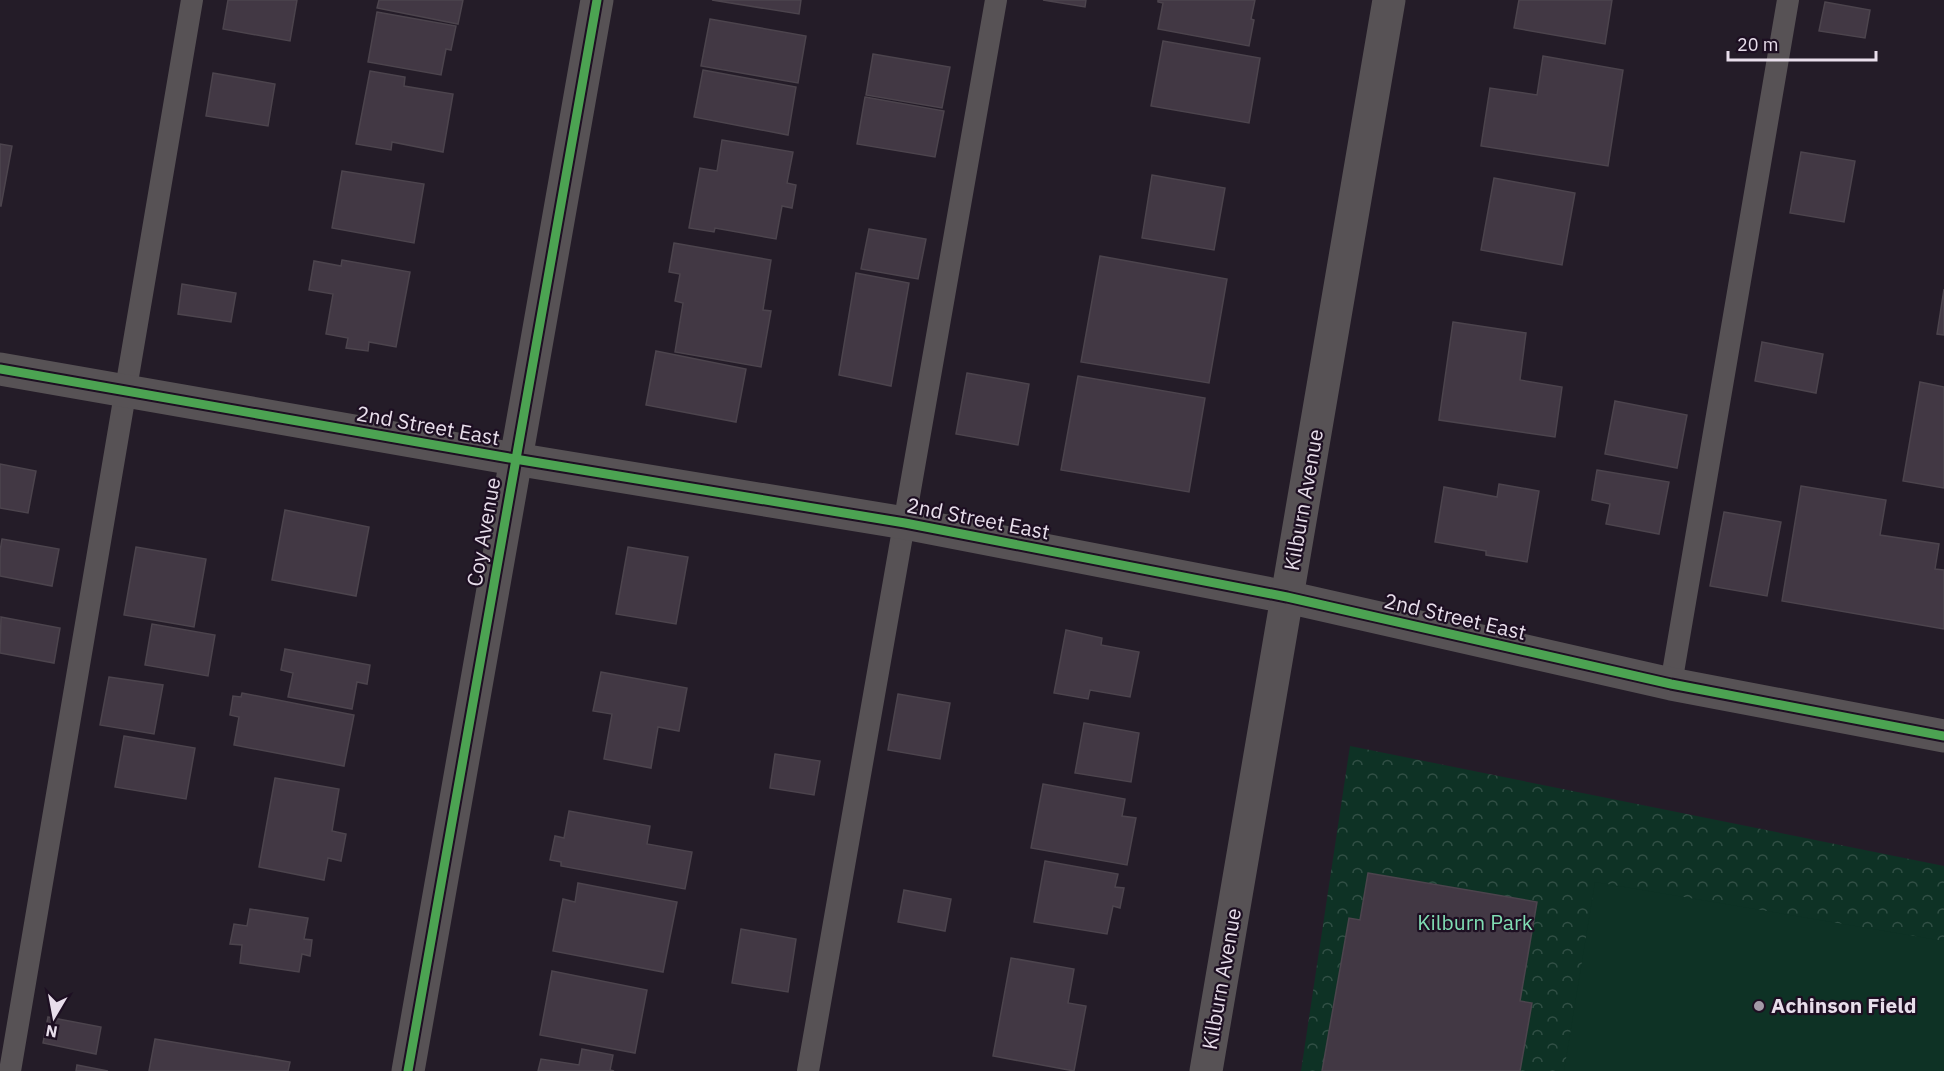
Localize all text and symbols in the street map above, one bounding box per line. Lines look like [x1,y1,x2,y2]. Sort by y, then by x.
scale bar [1728,24,1876,62]
text: 20 m [1737,33,1779,56]
street label: 2nd Street East [354,399,502,451]
street label: Kilburn Avenue [1277,427,1329,573]
street label: Coy Avenue [460,475,506,589]
street label: 2nd Street East [904,490,1052,546]
street label: 2nd Street East [1381,586,1529,646]
street label: Kilburn Avenue [1195,906,1247,1052]
park label: Kilburn Park [1417,908,1533,936]
north arrow [24,987,84,1047]
place label: Achinson Field [1771,991,1916,1019]
marker: Achinson Field [1752,999,1766,1013]
text: N [44,1021,59,1043]

